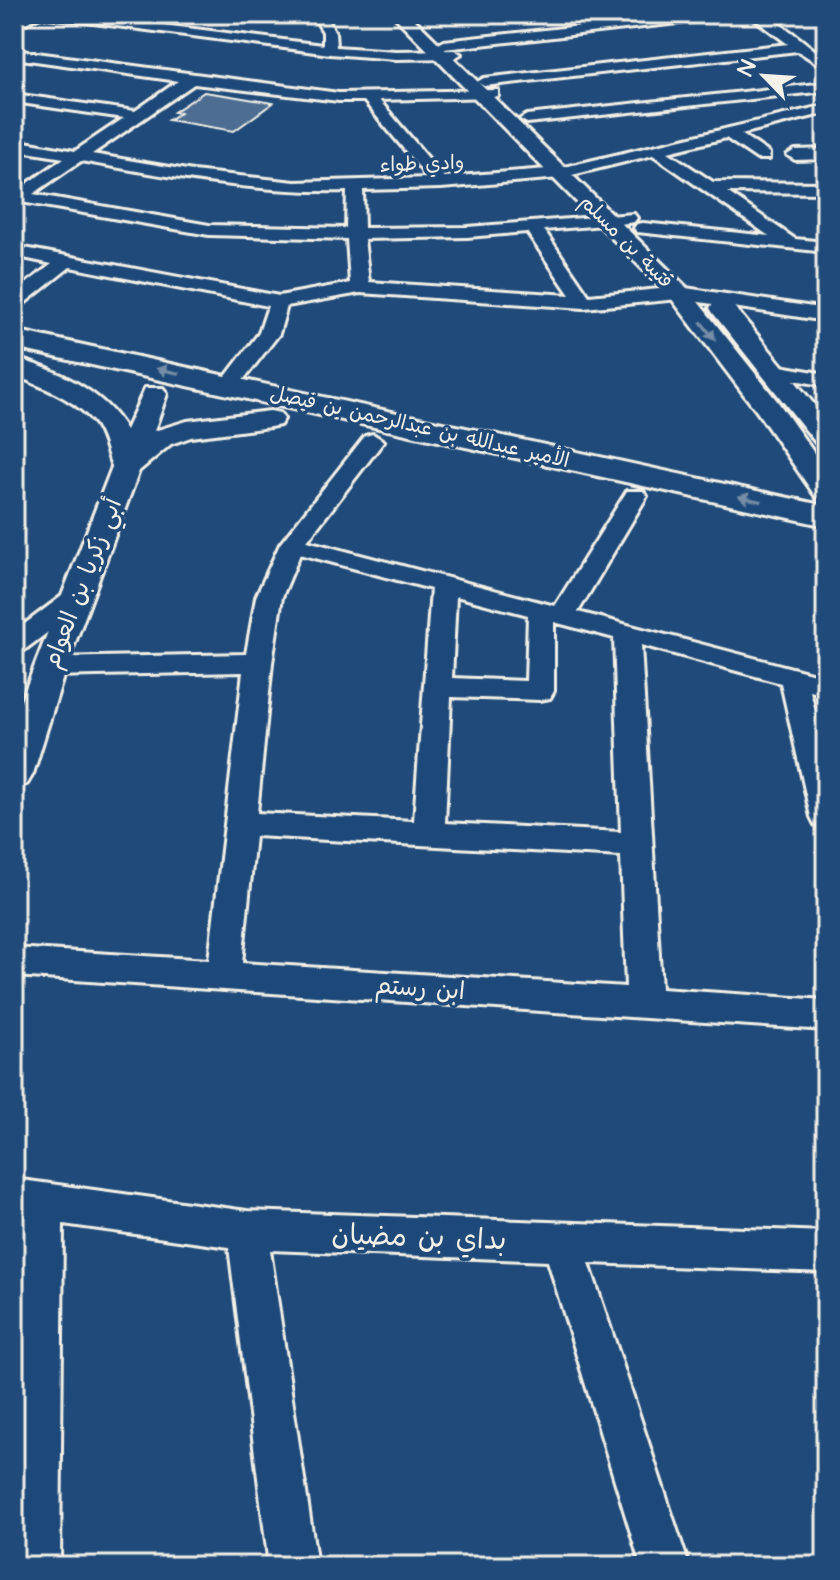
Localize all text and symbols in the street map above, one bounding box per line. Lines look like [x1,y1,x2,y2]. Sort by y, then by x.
north arrow [724,36,804,116]
text: N [730,55,764,81]
street label: وادي طواء [379,149,465,179]
street label: قتيبة بن مسلم [573,189,679,295]
one-way arrow [699,321,716,341]
one-way arrow [155,364,180,376]
street label: الأمير عبدالله بن عبدالرحمن بن فيصل [268,379,572,475]
one-way arrow [737,492,762,505]
street label: أبي زكريا بن العوام [35,493,134,674]
street label: ابن رستم [374,969,466,1009]
street label: بداي بن مضيان [331,1215,507,1260]

